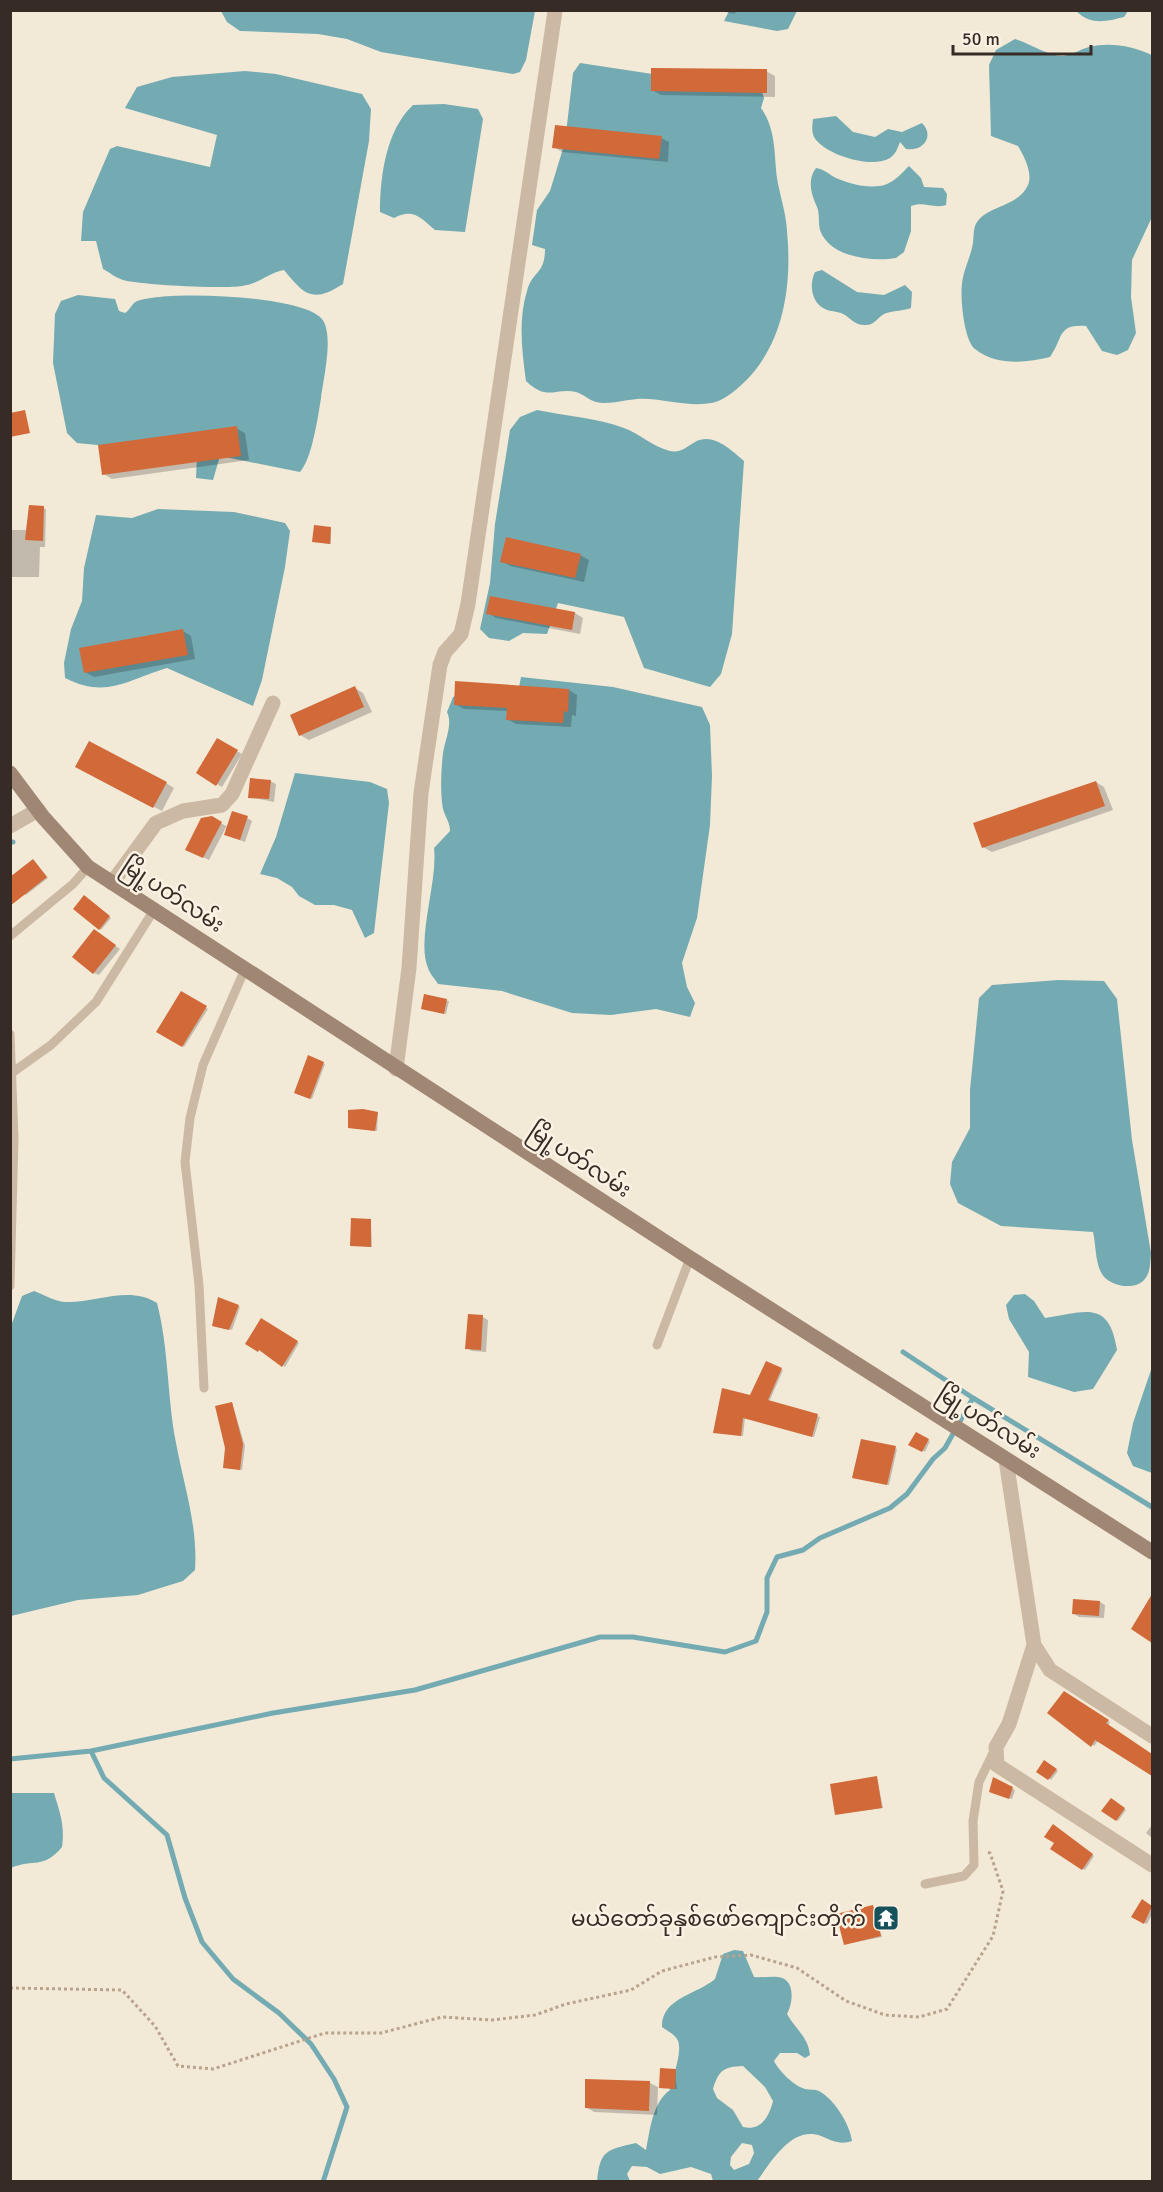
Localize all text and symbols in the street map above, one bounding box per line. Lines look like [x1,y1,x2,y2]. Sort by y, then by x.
scale bar [953,18,1091,56]
text: 50 m [962,28,1000,50]
street label: မြို့ပတ်လမ်း [114,850,231,942]
street label: မြို့ပတ်လမ်း [521,1115,638,1207]
street label: မြို့ပတ်လမ်း [930,1378,1047,1468]
place label: မယ်တော်ခုနှစ်ဖော်ကျောင်းတိုက် [571,1903,866,1937]
temple icon: မယ်တော်ခုနှစ်ဖော်ကျောင်းတိုက် [871,1903,901,1933]

